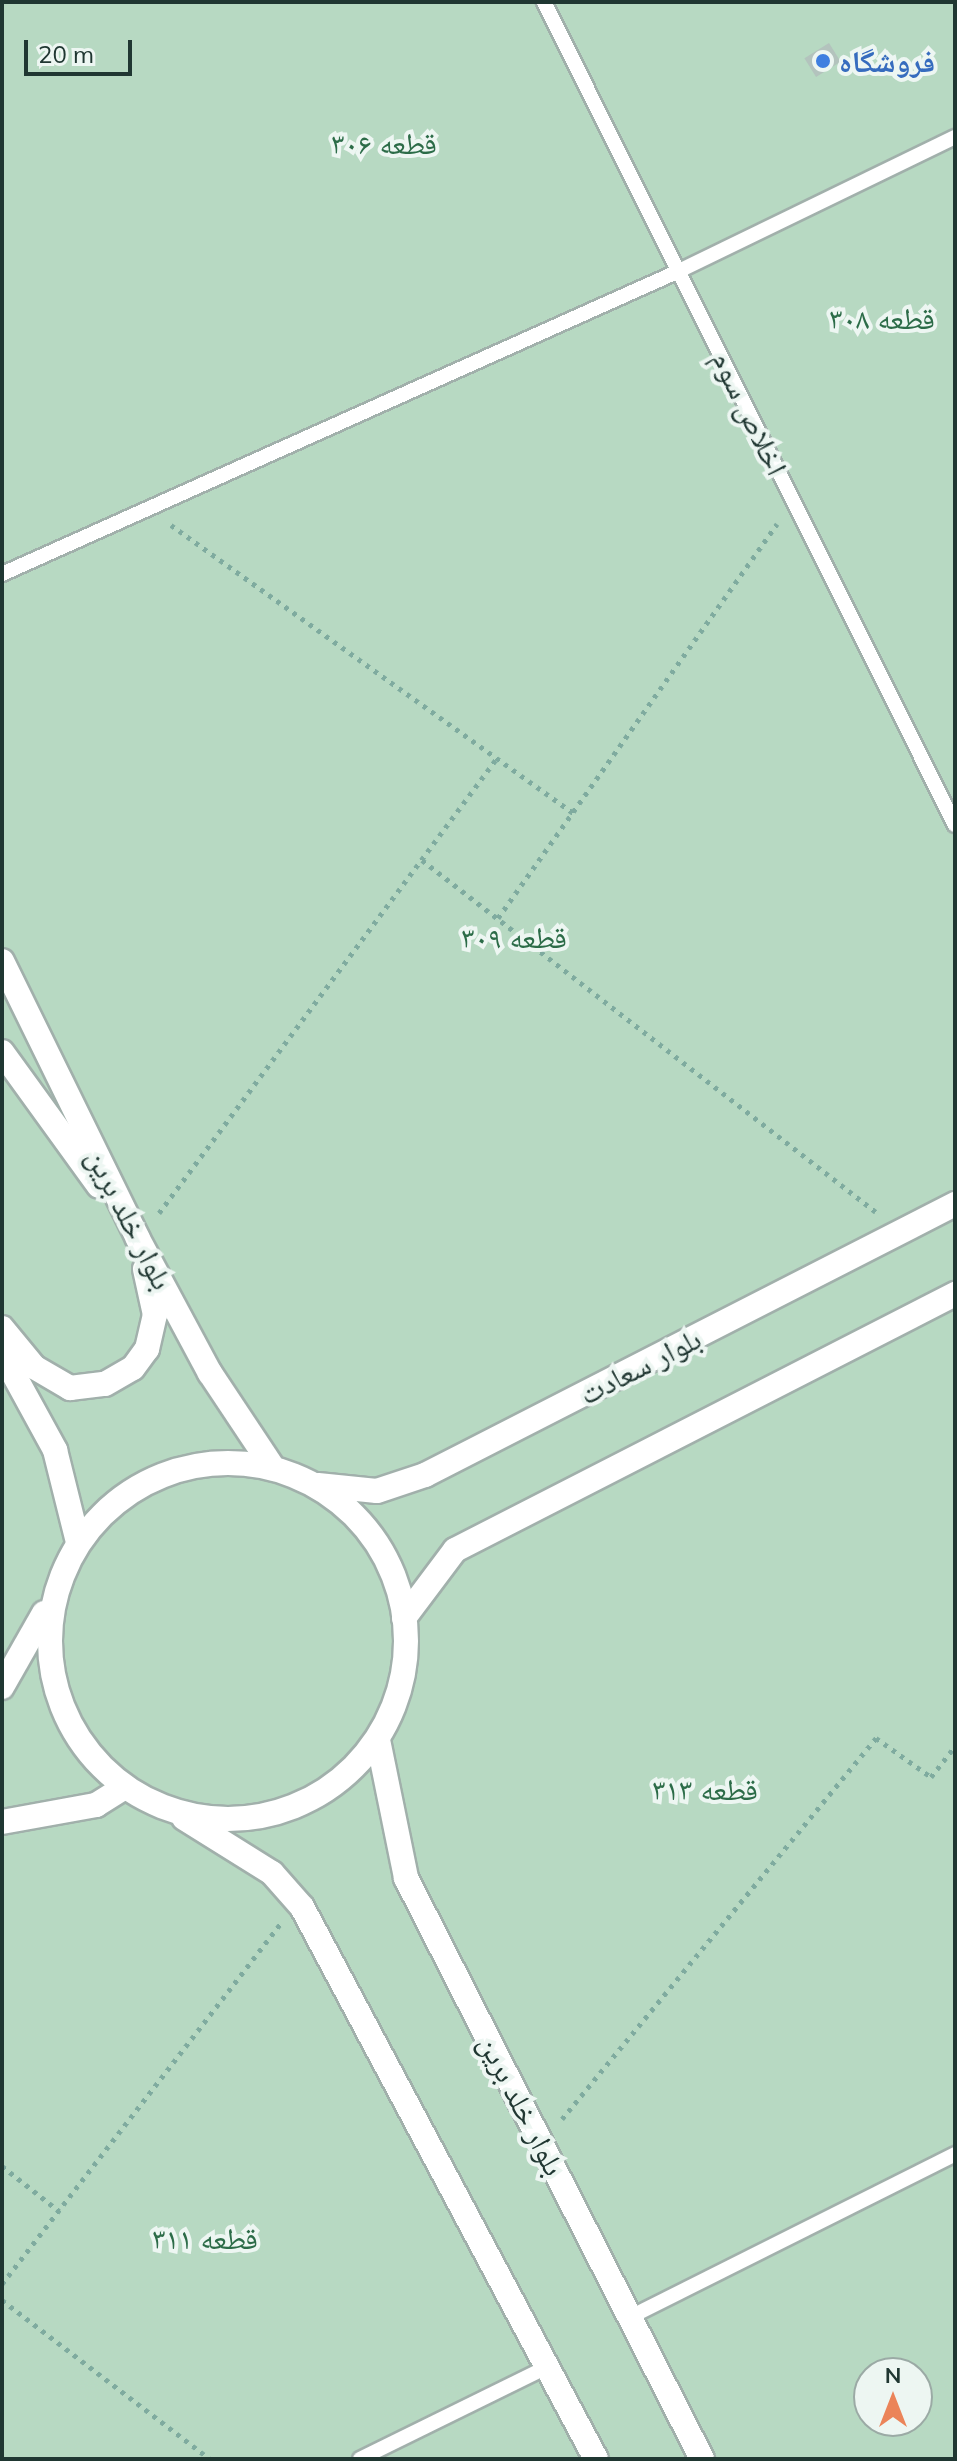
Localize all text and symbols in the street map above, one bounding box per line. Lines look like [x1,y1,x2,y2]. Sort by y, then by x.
scale bar [28,24,136,74]
text: 20 m [38,39,94,69]
place label: فروشگاه [839,43,935,79]
marker: فروشگاه [814,52,832,70]
park label: قطعه ۳۰۶ [331,125,437,161]
park label: قطعه ۳۰۸ [829,300,935,336]
street label: اخلاص سوم [705,345,795,481]
park label: قطعه ۳۰۹ [461,919,567,955]
street label: بلوار خلد برین [79,1143,181,1295]
street label: بلوار سعادت [573,1320,707,1412]
park label: قطعه ۳۱۳ [652,1771,758,1807]
street label: بلوار خلد برین [471,2029,573,2181]
park label: قطعه ۳۱۱ [152,2220,258,2256]
north arrow [853,2357,933,2437]
text: N [885,2361,901,2389]

